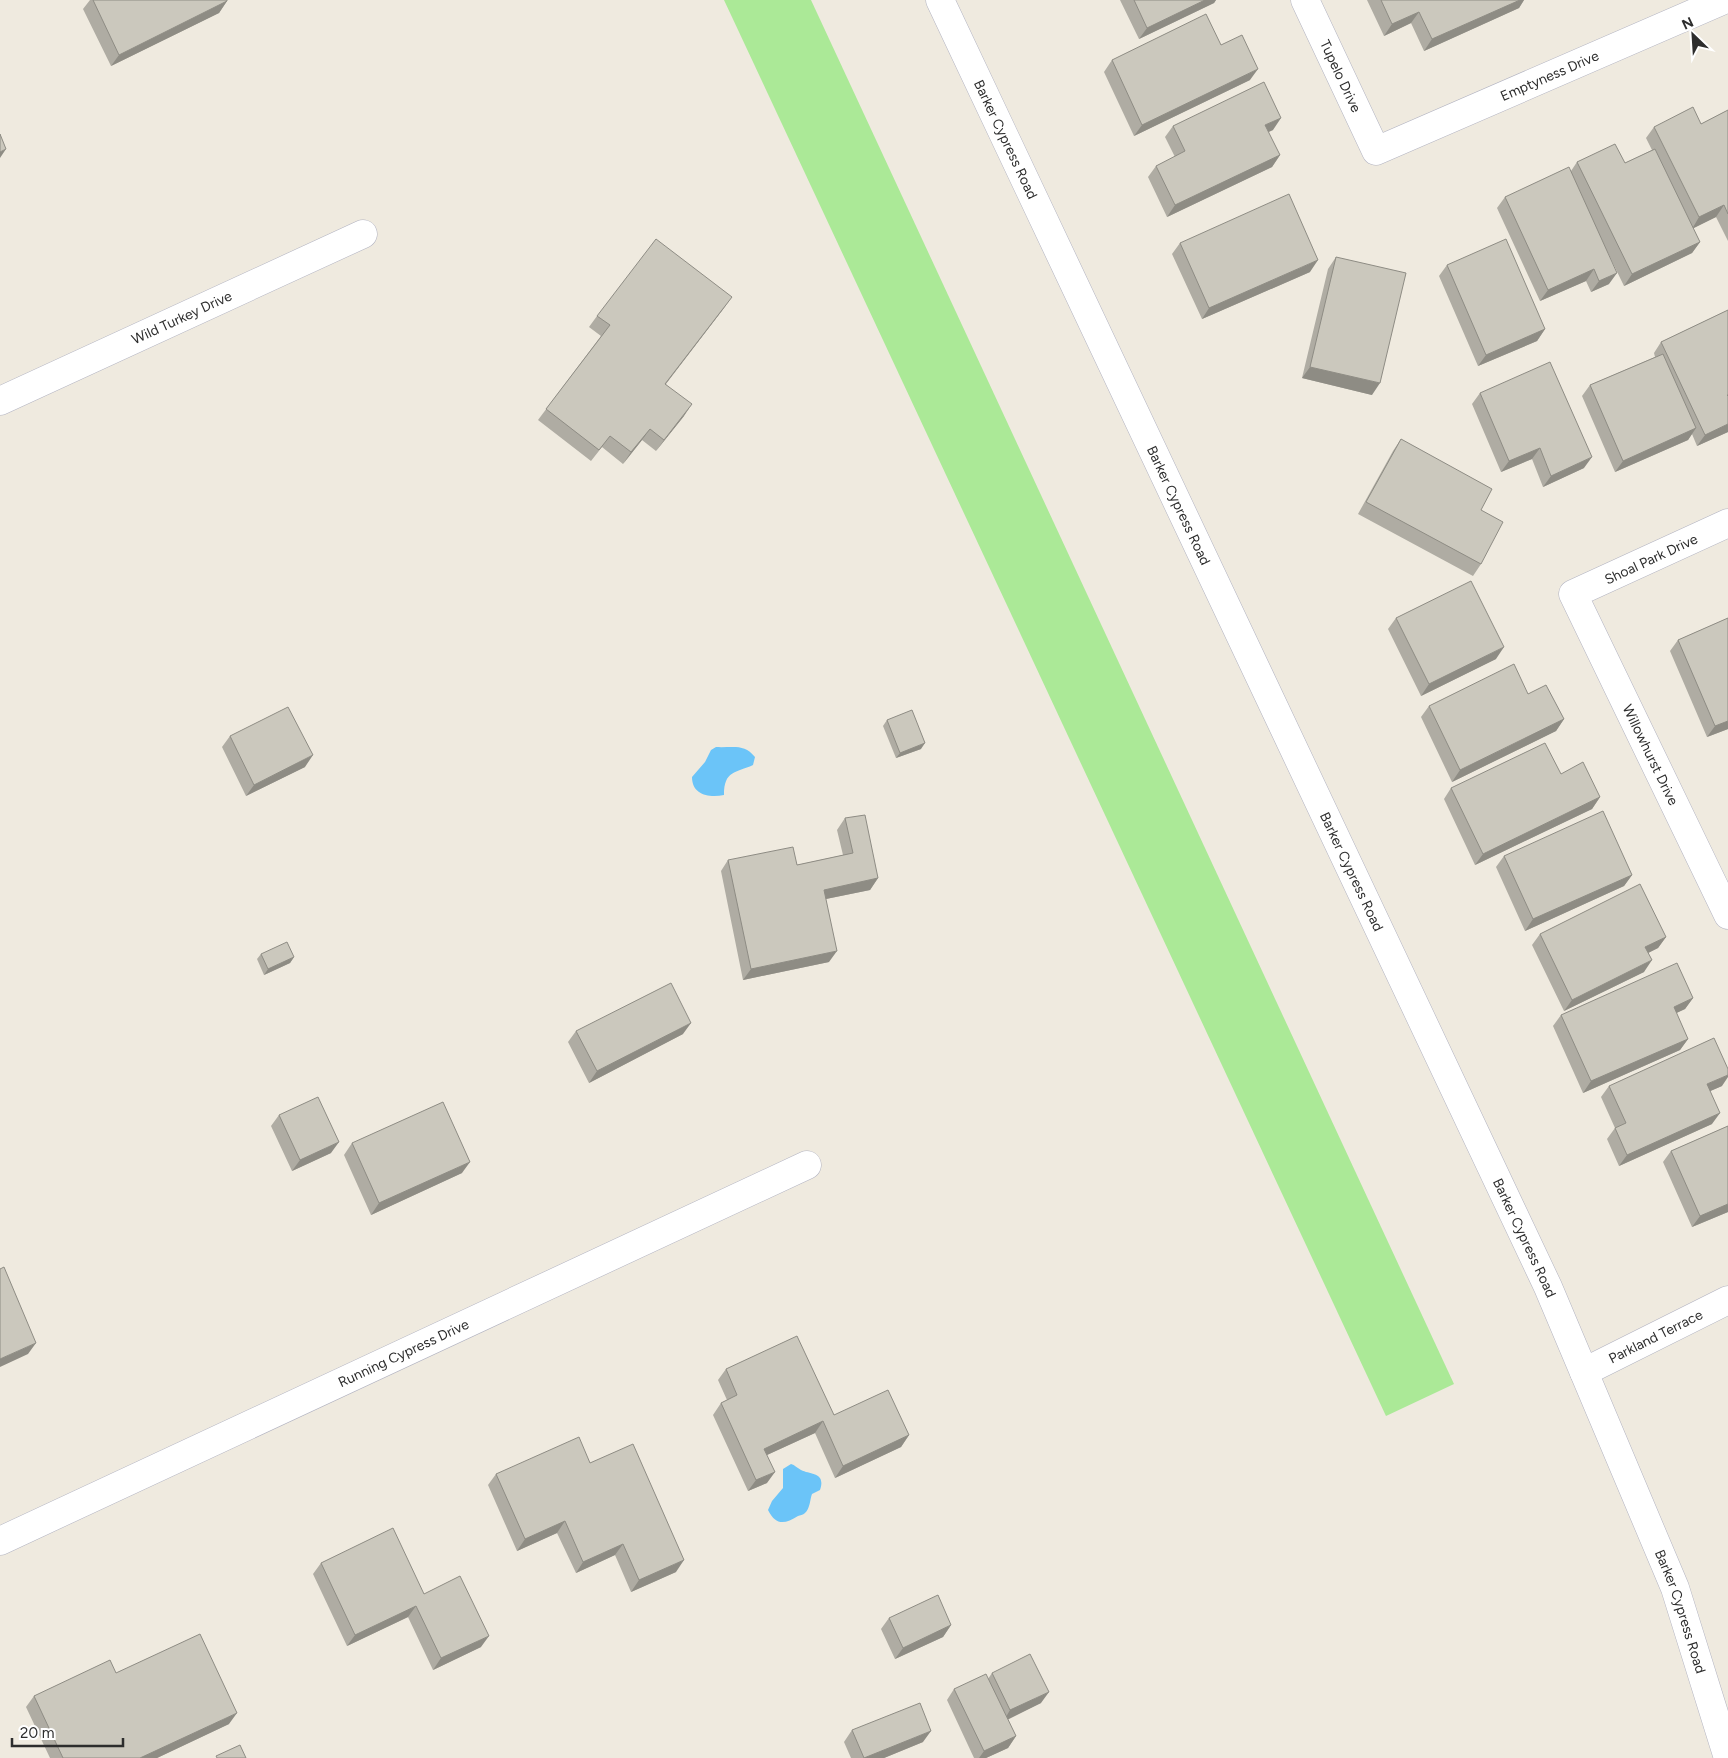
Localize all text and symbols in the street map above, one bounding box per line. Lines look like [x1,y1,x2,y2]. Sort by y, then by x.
north arrow [1668,10,1718,60]
text: N [1679,14,1696,34]
street label: Tupelo Drive [1316,37,1365,115]
street label: Emptyness Drive [1498,47,1602,105]
street label: Barker Cypress Road [970,77,1041,202]
street label: Wild Turkey Drive [129,287,235,348]
street label: Barker Cypress Road [1143,443,1214,568]
street label: Shoal Park Drive [1602,530,1701,588]
street label: Willowhurst Drive [1619,702,1682,808]
street label: Barker Cypress Road [1316,809,1387,934]
street label: Barker Cypress Road [1489,1176,1559,1300]
street label: Parkland Terrace [1606,1306,1706,1367]
street label: Running Cypress Drive [336,1316,472,1391]
street label: Barker Cypress Road [1651,1547,1709,1676]
scale bar [12,1716,124,1748]
text: 20 m [20,1724,54,1742]

